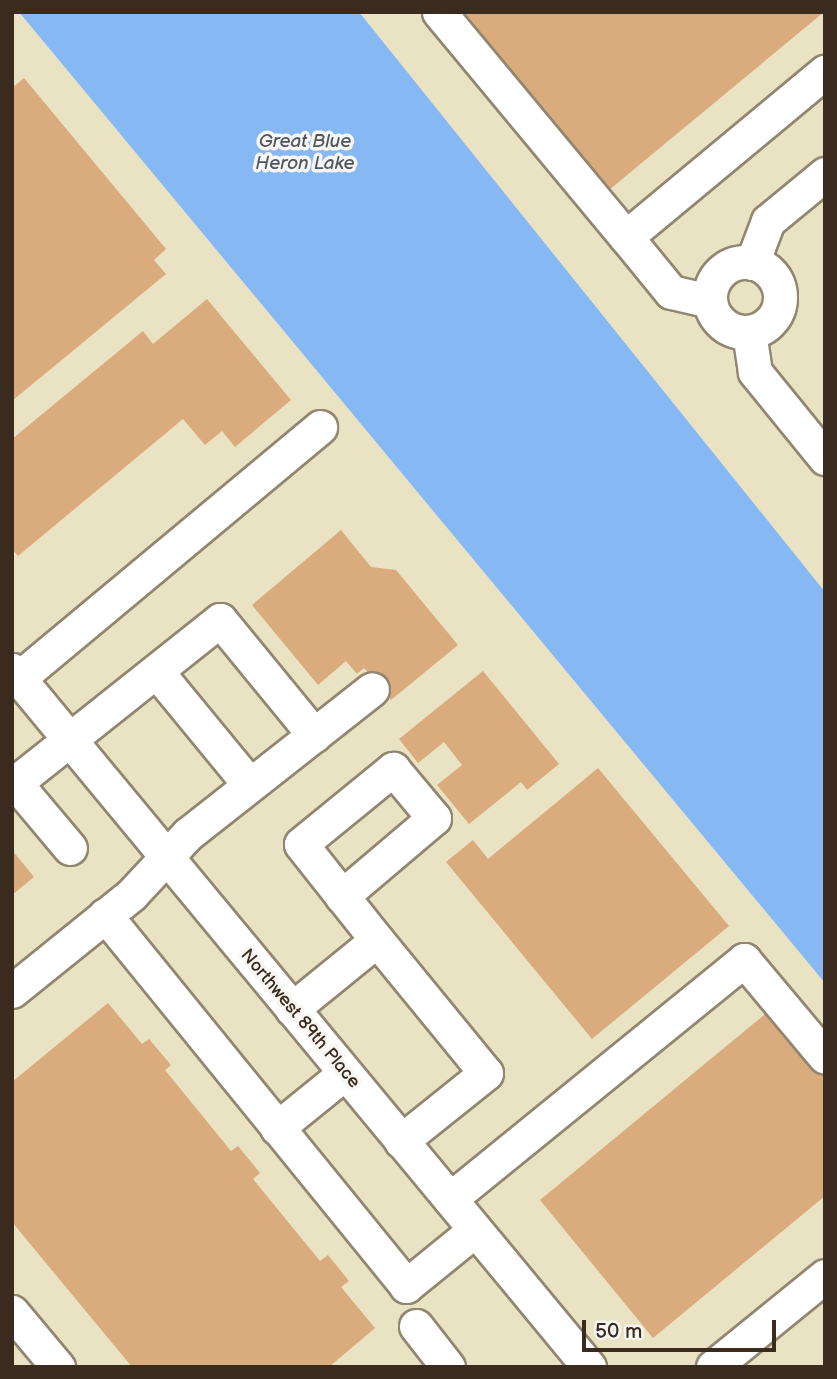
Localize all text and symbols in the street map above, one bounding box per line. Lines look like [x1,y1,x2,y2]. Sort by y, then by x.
water label: Great Blue Heron Lake [255,131,355,175]
street label: Northwest 89th Place [236,945,364,1093]
scale bar [585,1306,779,1350]
text: 50 m [595,1319,642,1344]

